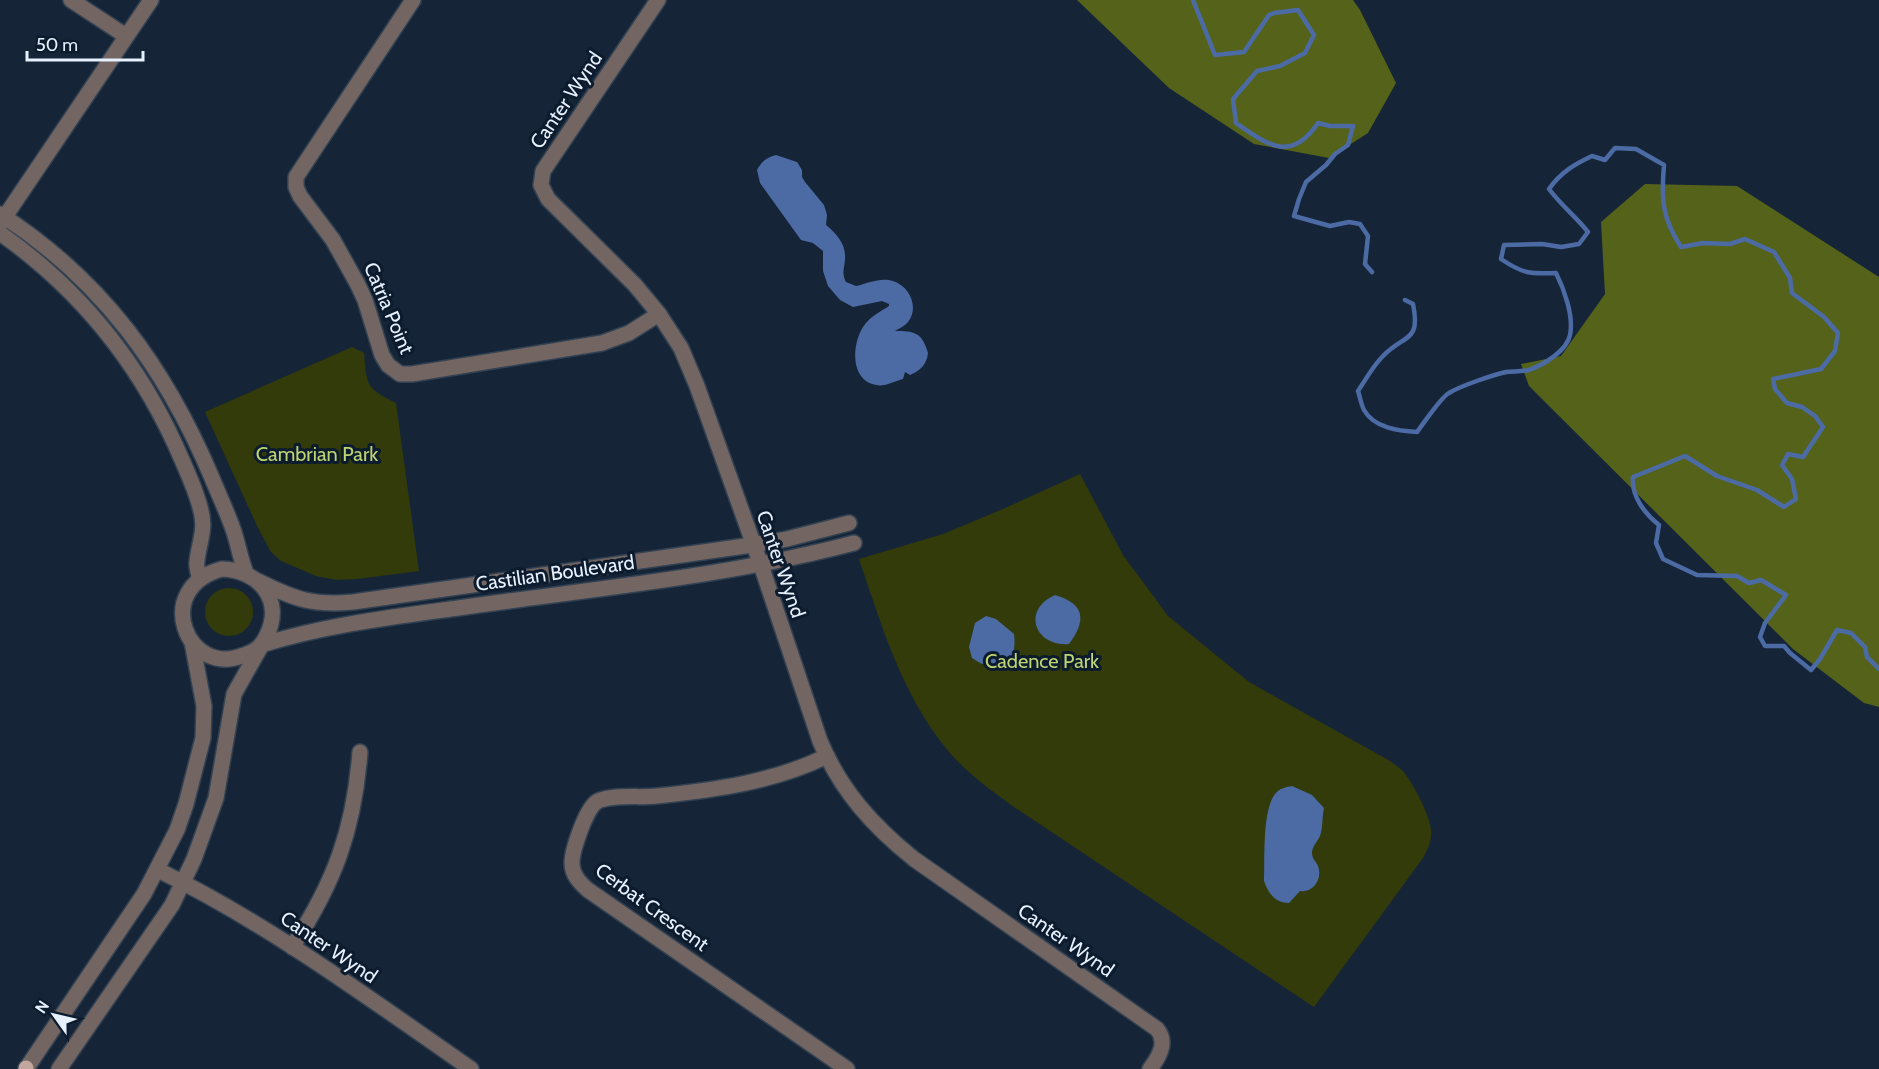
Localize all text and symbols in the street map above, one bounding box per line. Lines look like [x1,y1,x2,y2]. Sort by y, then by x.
scale bar [27,24,142,62]
text: 50 m [36,34,78,56]
street label: Canter Wynd [525,47,607,153]
street label: Catria Point [359,259,419,358]
park label: Cambrian Park [256,442,378,466]
street label: Canter Wynd [751,507,811,621]
street label: Castilian Boulevard [474,550,636,596]
park label: Cadence Park [985,649,1099,673]
street label: Cerbat Crescent [591,858,713,956]
street label: Canter Wynd [1013,898,1119,982]
street label: Canter Wynd [276,906,382,988]
north arrow [24,985,84,1045]
text: N [31,997,53,1017]

